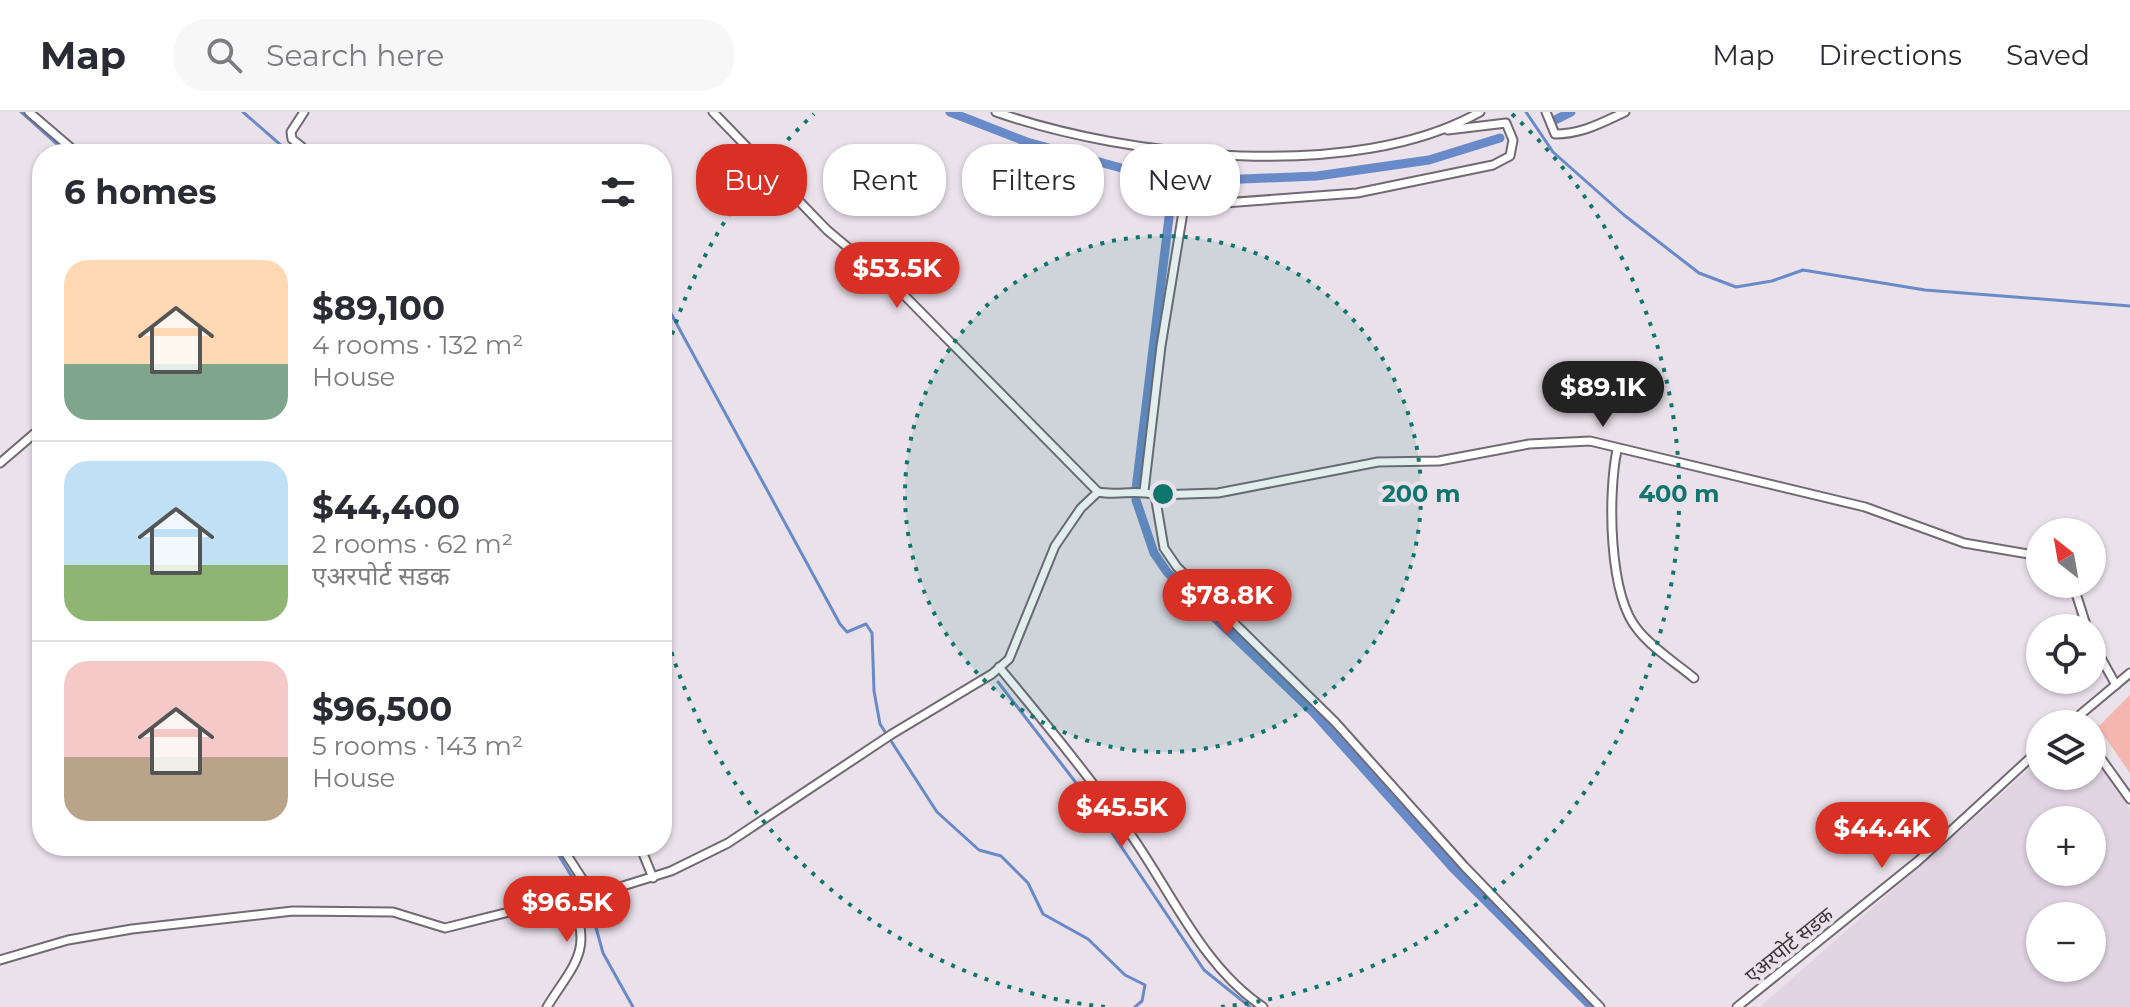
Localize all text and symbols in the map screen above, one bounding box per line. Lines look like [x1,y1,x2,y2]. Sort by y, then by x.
search box [174,19,734,91]
text: Map [40,32,126,79]
icon: search [202,33,246,77]
text: Search here [266,37,444,74]
text: Map [1712,38,1774,72]
text: Directions [1818,38,1962,72]
text: Saved [2006,38,2090,72]
chip: Buy [696,144,807,216]
chip: Rent [823,144,946,216]
chip: Filters [962,144,1104,216]
chip: New [1120,144,1240,216]
icon: filters [596,170,640,214]
text: 6 homes [64,171,217,213]
pin: $53.5K [832,242,962,310]
text: $53.5K [853,252,941,284]
text: $89,100 [312,287,445,329]
icon: home [128,292,224,388]
text: 4 rooms · 132 m² [312,329,523,361]
text: House [312,361,395,393]
pin: $89.1K [1538,361,1668,429]
text: $89.1K [1560,371,1646,403]
text: 200 m [1382,479,1460,508]
text: 400 m [1638,479,1720,508]
centre of rings [1149,480,1177,508]
text: $44,400 [312,486,460,528]
icon: home [128,493,224,589]
north arrow [2026,518,2106,598]
map controls [2026,518,2106,982]
text: 2 rooms · 62 m² [312,528,513,560]
text: एअरपोर्ट सडक [312,560,450,592]
pin: $78.8K [1162,569,1292,637]
text: $78.8K [1181,579,1273,611]
button: locate [2026,614,2106,694]
text: $96,500 [312,688,452,730]
icon: home [128,693,224,789]
button: layers [2026,710,2106,790]
text: 5 rooms · 143 m² [312,730,523,762]
text: House [312,762,395,794]
pin: $45.5K [1057,781,1187,849]
text: $45.5K [1076,791,1168,823]
pin: $44.4K [1817,802,1947,870]
button: + [2026,806,2106,886]
text: $44.4K [1833,812,1931,844]
pin: $96.5K [502,876,632,944]
text: $96.5K [521,886,613,918]
street label: एअरपोर्ट सडक [1740,902,1838,988]
button: − [2026,902,2106,982]

